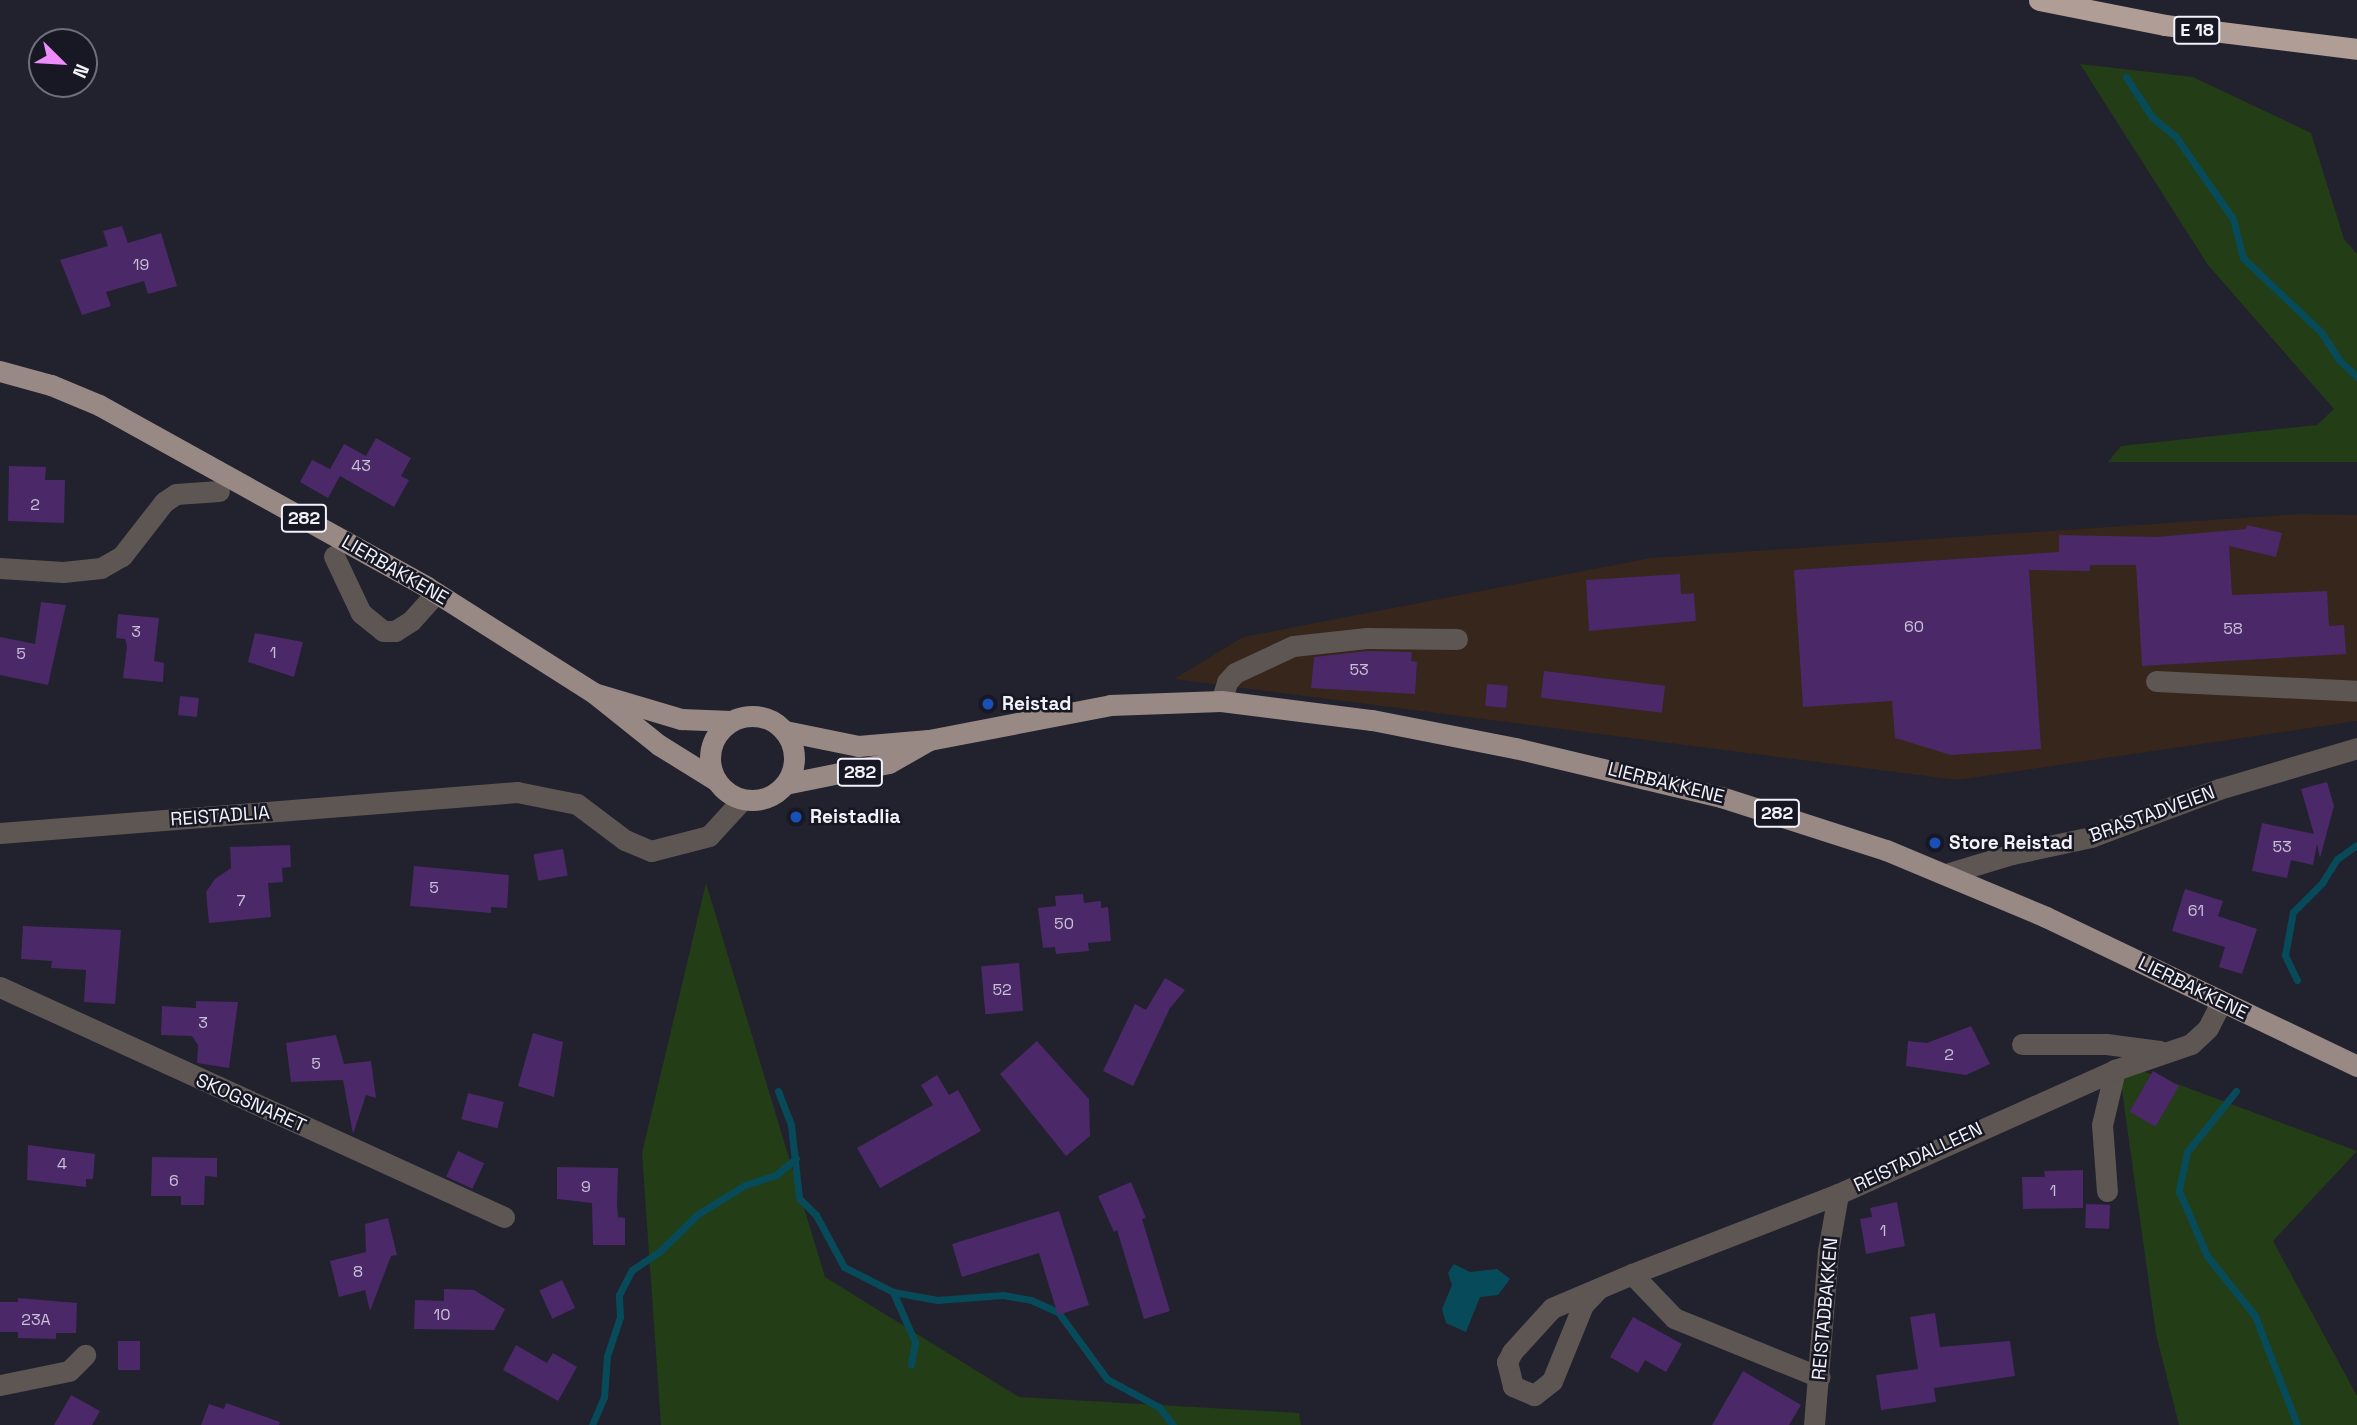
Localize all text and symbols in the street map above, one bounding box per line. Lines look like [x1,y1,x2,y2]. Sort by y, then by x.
road number: E 18 [2172,15,2222,44]
north arrow [28,28,98,98]
text: N [67,60,95,82]
house number: 19 [133,255,149,275]
house number: 43 [351,456,371,476]
house number: 2 [30,495,40,515]
road number: 282 [280,504,328,532]
street label: LIERBAKKENE [338,530,452,610]
house number: 60 [1904,617,1924,637]
house number: 58 [2223,619,2243,639]
house number: 3 [131,622,141,642]
house number: 1 [270,643,276,663]
house number: 5 [16,644,26,664]
house number: 53 [1349,660,1369,680]
place label: Reistad [1002,693,1071,715]
marker: Reistad [980,696,996,712]
road number: 282 [836,758,884,786]
street label: LIERBAKKENE [1605,758,1727,808]
street label: BRASTADVEIEN [2086,781,2218,847]
road number: 282 [1752,798,1802,828]
street label: REISTADLIA [169,801,271,831]
place label: Reistadlia [810,806,900,828]
marker: Reistadlia [788,809,804,825]
place label: Store Reistad [1949,832,2073,854]
marker: Store Reistad [1927,835,1943,851]
house number: 53 [2272,837,2292,857]
house number: 5 [429,878,439,898]
house number: 7 [236,891,246,911]
house number: 61 [2188,901,2204,921]
house number: 50 [1054,914,1074,934]
street label: LIERBAKKENE [2134,952,2252,1024]
house number: 52 [992,980,1012,1000]
house number: 3 [198,1013,208,1033]
house number: 2 [1944,1045,1954,1065]
house number: 5 [311,1054,321,1074]
street label: SKOGSNARET [192,1069,310,1137]
street label: REISTADALLEEN [1850,1117,1986,1197]
house number: 4 [57,1154,67,1174]
house number: 6 [169,1171,179,1191]
house number: 9 [581,1177,591,1197]
house number: 1 [2050,1181,2056,1201]
house number: 1 [1880,1221,1886,1241]
street label: REISTADBAKKEN [1807,1237,1843,1381]
house number: 8 [353,1262,363,1282]
house number: 10 [434,1305,450,1325]
house number: 23A [21,1310,51,1330]

